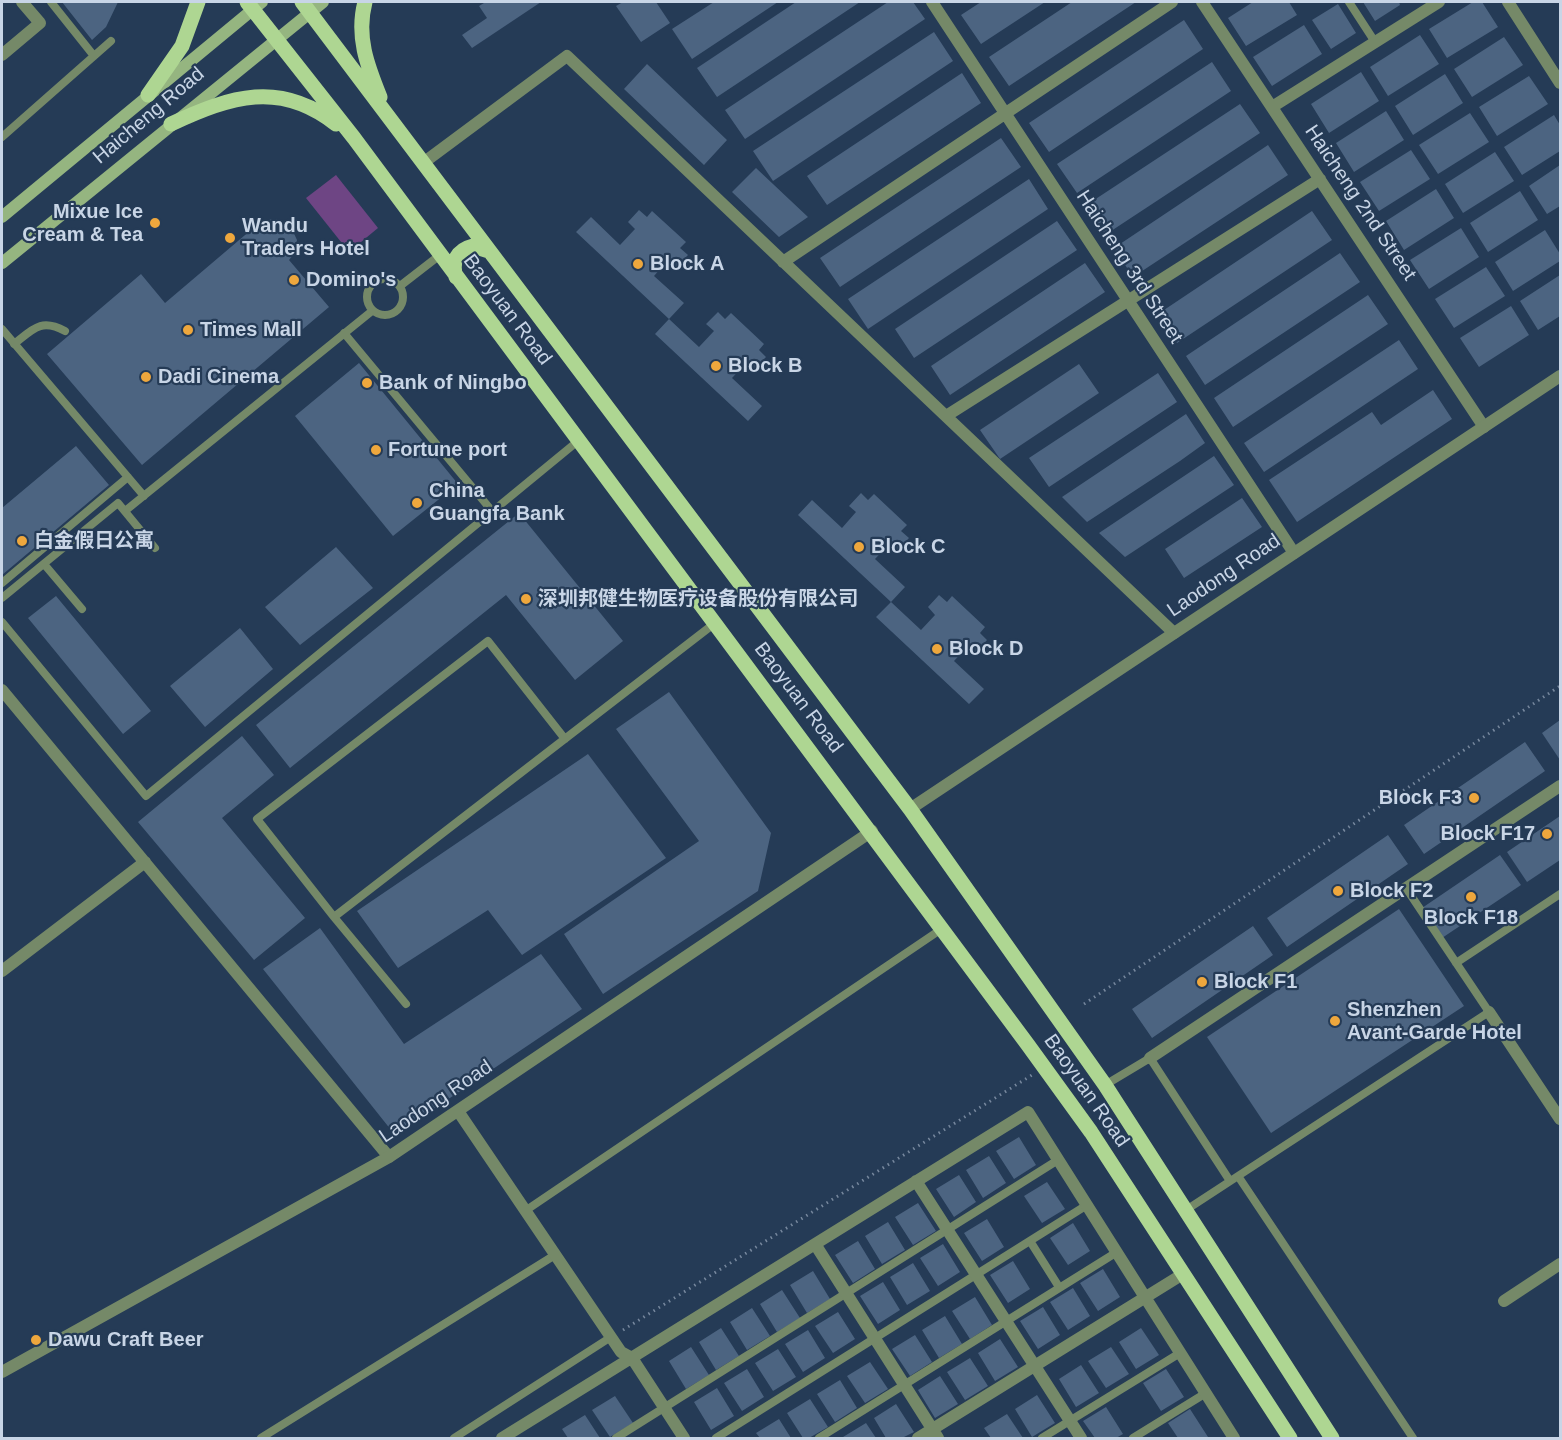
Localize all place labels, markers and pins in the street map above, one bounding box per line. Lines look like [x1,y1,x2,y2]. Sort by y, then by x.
place label: Mixue Ice Cream & Tea [22,200,143,247]
place label: Wandu Traders Hotel [242,214,370,261]
marker: Mixue Ice Cream & Tea [148,216,162,230]
marker: Wandu Traders Hotel [223,231,237,245]
place label: Block A [650,252,724,276]
marker: Block A [631,257,645,271]
place label: Domino's [306,268,396,292]
marker: Domino's [287,273,301,287]
place label: Times Mall [200,318,302,342]
marker: Times Mall [181,323,195,337]
place label: Block B [728,354,802,378]
marker: Block B [709,359,723,373]
place label: Dadi Cinema [158,365,279,389]
marker: Dadi Cinema [139,370,153,384]
place label: Bank of Ningbo [379,371,527,395]
marker: Bank of Ningbo [360,376,374,390]
place label: Fortune port [388,438,507,462]
marker: Fortune port [369,443,383,457]
place label: China Guangfa Bank [429,479,565,526]
marker: China Guangfa Bank [410,496,424,510]
place label: 白金假日公寓 [34,529,154,553]
marker: 白金假日公寓 [15,534,29,548]
place label: Block C [871,535,945,559]
marker: Block C [852,540,866,554]
place label: 深圳邦健生物医疗设备股份有限公司 [538,587,858,611]
marker: 深圳邦健生物医疗设备股份有限公司 [519,592,533,606]
place label: Block D [949,637,1023,661]
marker: Block D [930,642,944,656]
place label: Block F3 [1379,786,1462,810]
marker: Block F3 [1467,791,1481,805]
place label: Block F17 [1441,822,1535,846]
marker: Block F17 [1540,827,1554,841]
place label: Block F2 [1350,879,1433,903]
marker: Block F2 [1331,884,1345,898]
marker: Block F18 [1464,890,1478,904]
place label: Block F18 [1424,906,1518,930]
place label: Block F1 [1214,970,1297,994]
marker: Block F1 [1195,975,1209,989]
place label: Shenzhen Avant-Garde Hotel [1347,998,1522,1045]
marker: Shenzhen Avant-Garde Hotel [1328,1014,1342,1028]
place label: Dawu Craft Beer [48,1328,204,1352]
marker: Dawu Craft Beer [29,1333,43,1347]

